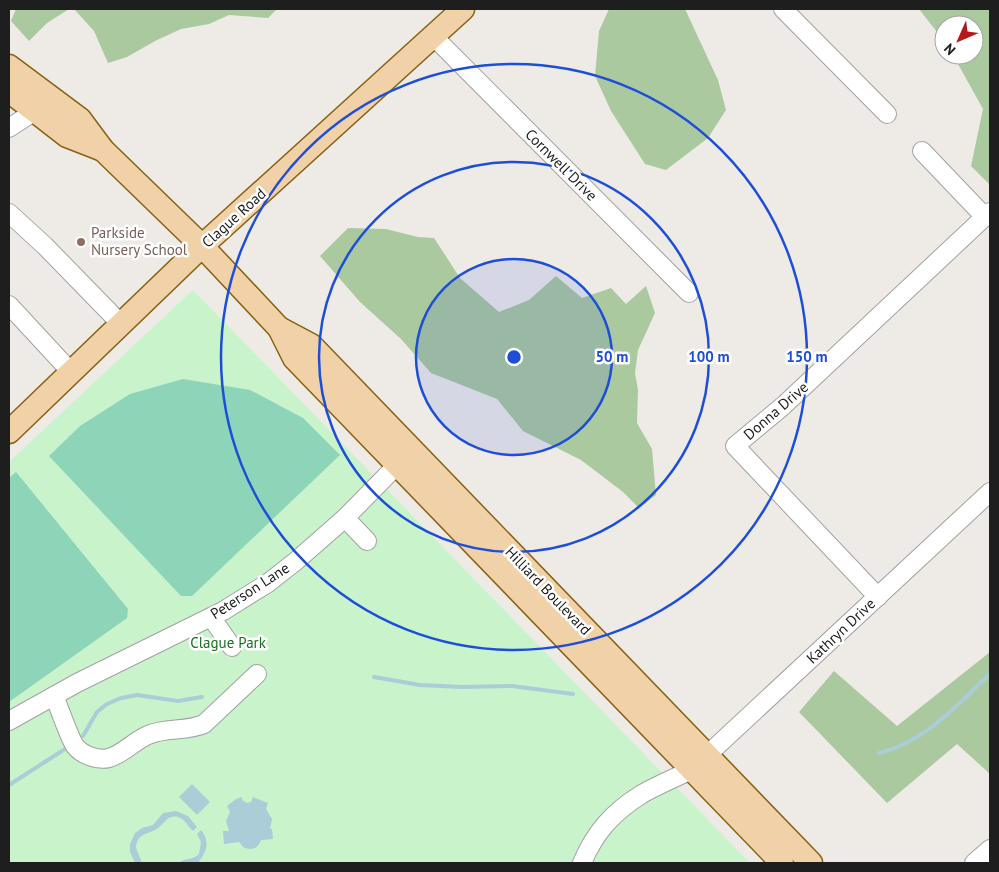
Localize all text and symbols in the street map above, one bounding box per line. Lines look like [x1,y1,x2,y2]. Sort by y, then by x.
north arrow [934,15,984,65]
text: N [940,40,959,59]
street label: Cornwell Drive [521,125,601,205]
street label: Clague Road [198,184,270,251]
place label: Parkside Nursery School [91,223,188,259]
marker: Parkside Nursery School [75,236,87,248]
text: 50 m [596,347,628,366]
text: 100 m [688,347,730,366]
text: 150 m [786,347,828,366]
centre of rings [505,348,523,366]
street label: Donna Drive [740,377,812,444]
street label: Hilliard Boulevard [501,542,595,639]
street label: Peterson Lane [207,558,293,623]
street label: Kathryn Drive [802,594,879,667]
park label: Clague Park [190,633,267,652]

